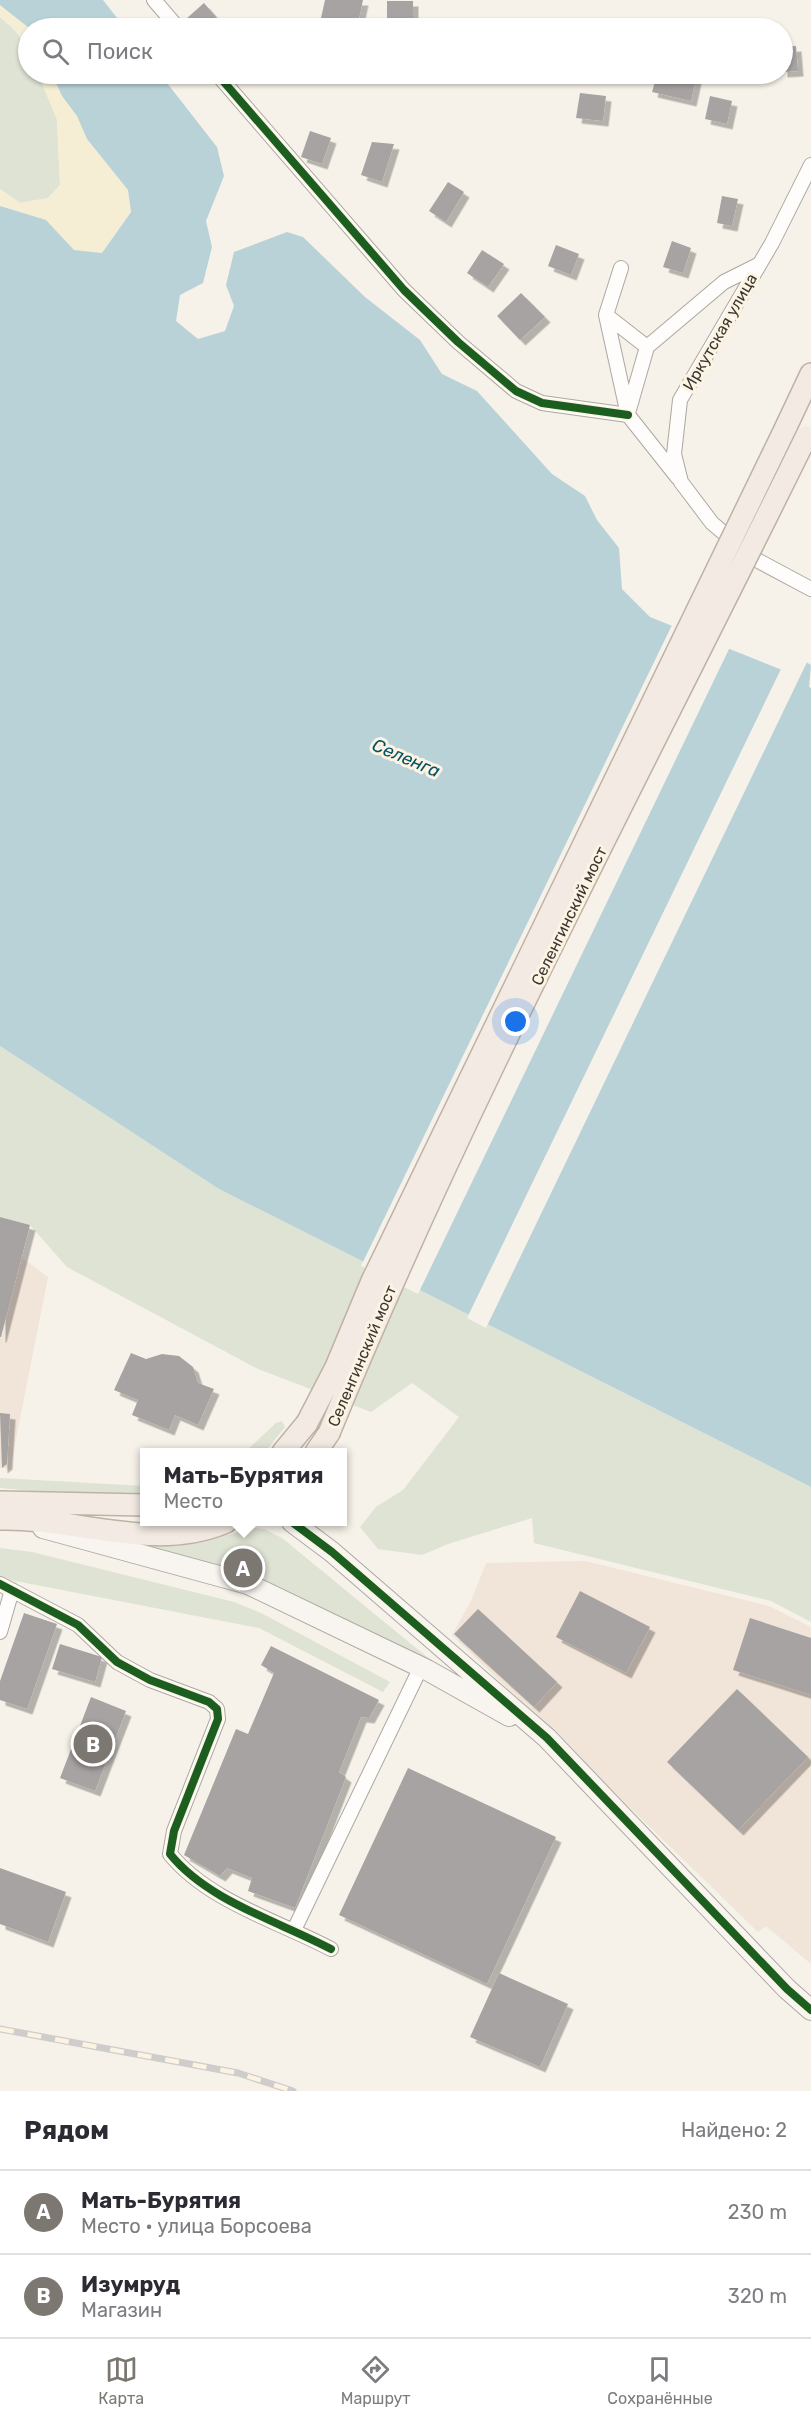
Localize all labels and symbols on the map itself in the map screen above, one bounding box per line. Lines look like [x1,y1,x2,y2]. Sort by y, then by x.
street label: Иркутская улица [679,270,761,394]
water label: Селенга [369,734,444,782]
street label: Селенгинский мост [527,844,611,988]
your location [501,1007,530,1036]
street label: Селенгинский мост [324,1282,400,1430]
pin: A [224,1546,262,1590]
pin: B [74,1722,112,1766]

